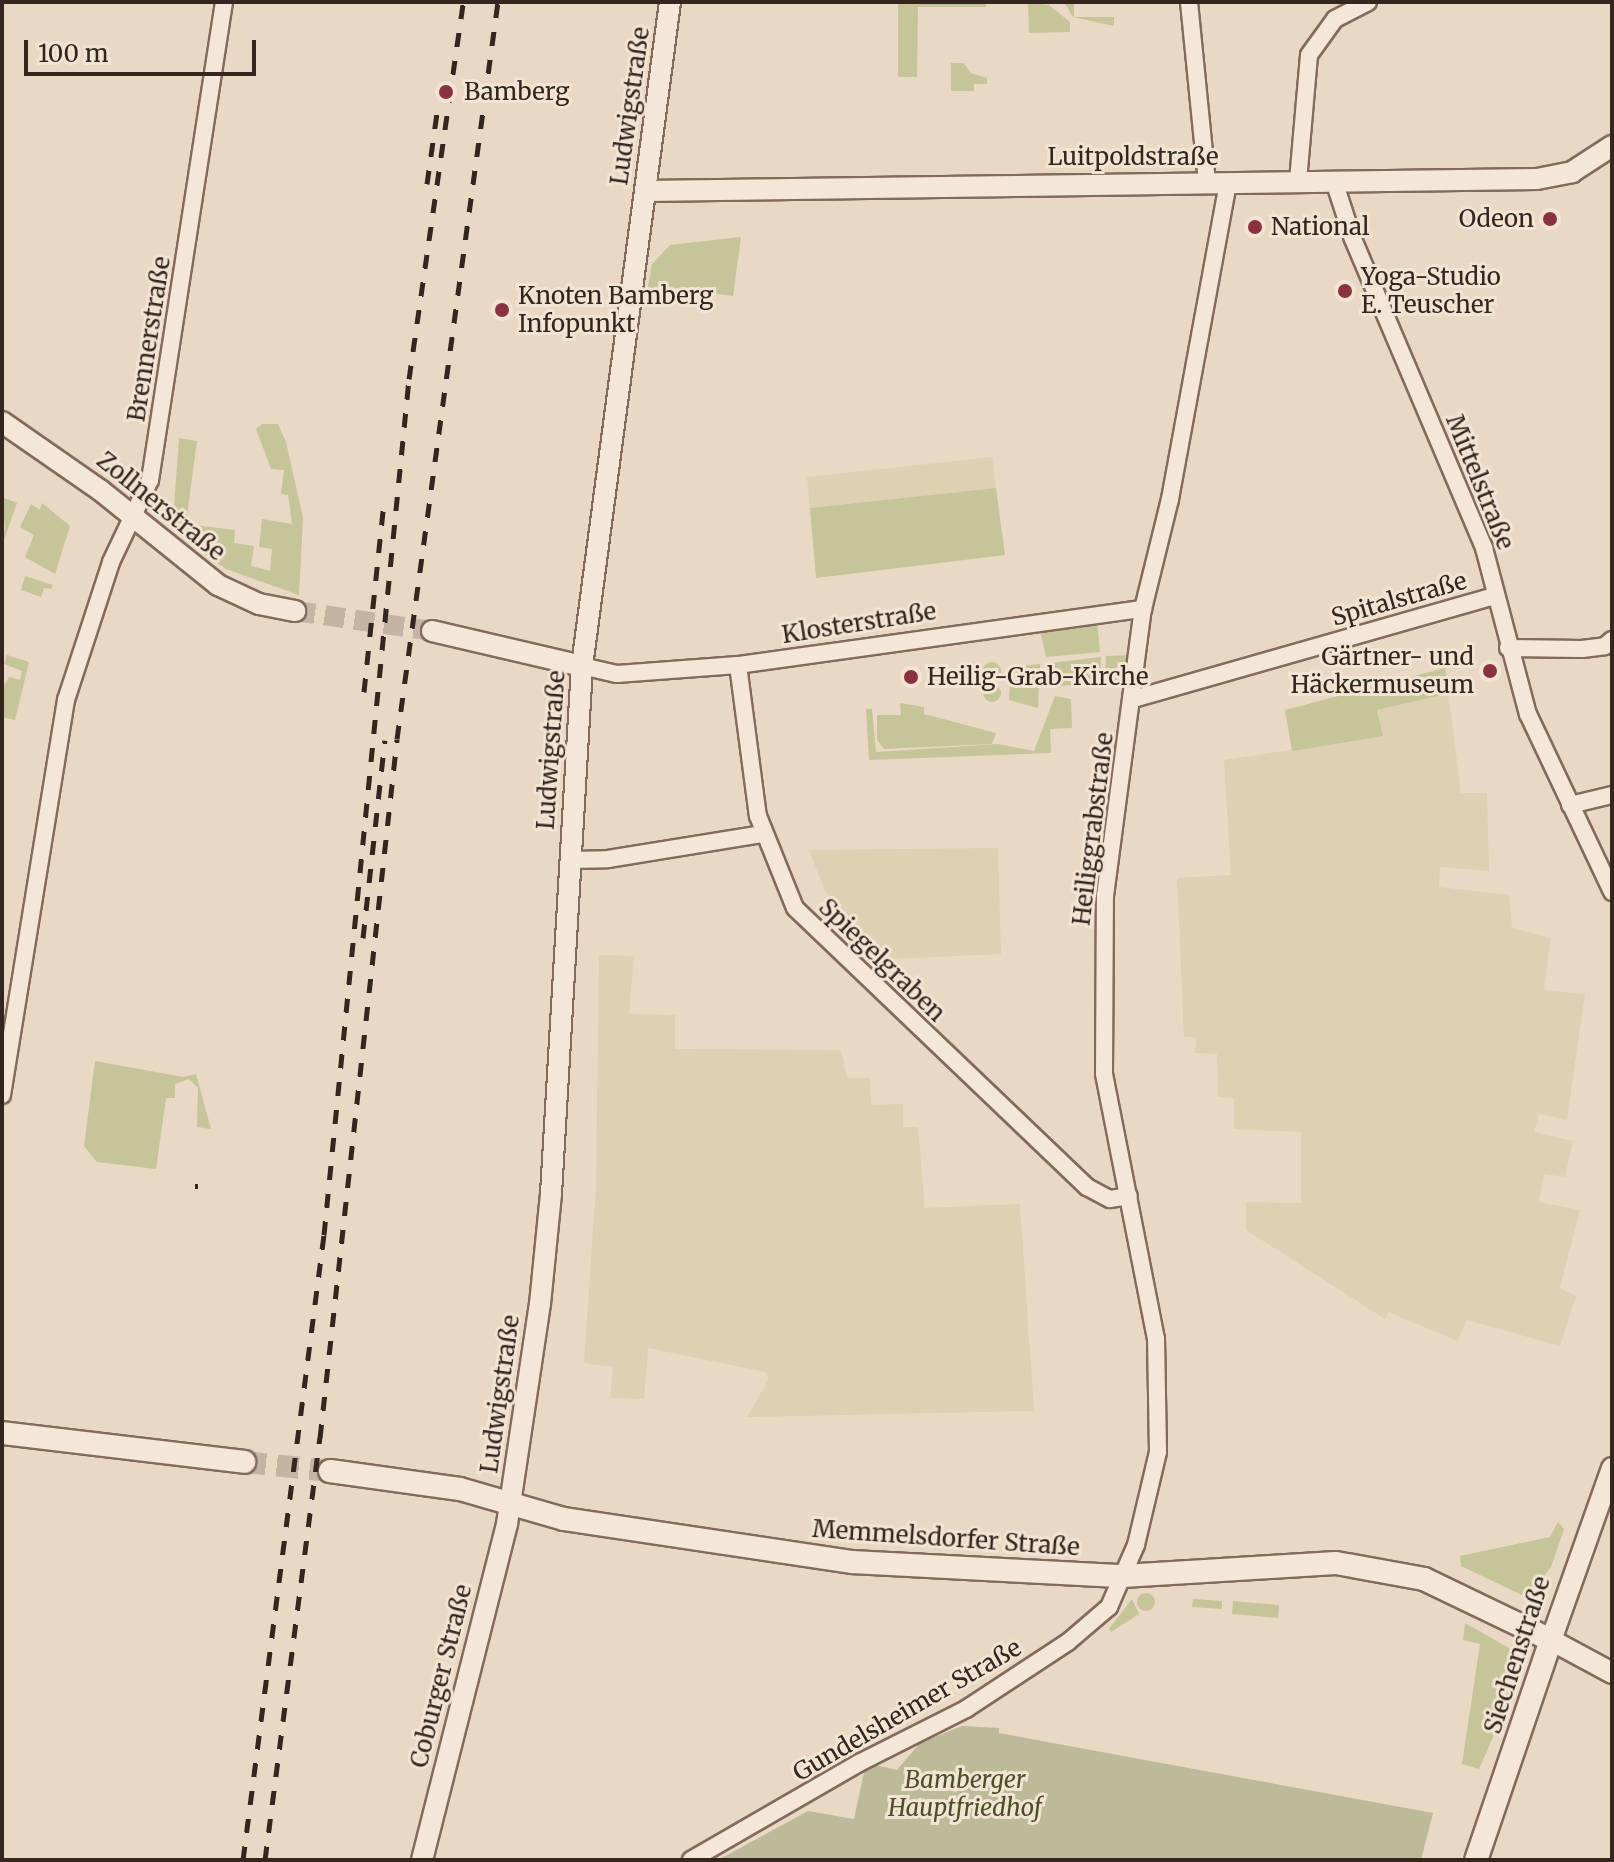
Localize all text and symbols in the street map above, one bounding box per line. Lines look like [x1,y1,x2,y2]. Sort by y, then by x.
scale bar [28,24,260,74]
street label: Ludwigstraße [605,25,655,187]
text: 100 m [38,38,108,69]
place label: Bamberg [464,78,569,106]
marker: Bamberg [435,81,457,103]
street label: Luitpoldstraße [1048,143,1218,171]
place label: Odeon [1459,205,1534,233]
marker: Odeon [1541,210,1559,228]
place label: National [1271,213,1370,241]
marker: National [1246,218,1264,236]
street label: Brennerstraße [122,254,176,424]
place label: Yoga-Studio E. Teuscher [1361,263,1501,319]
place label: Knoten Bamberg Infopunkt [518,282,714,338]
marker: Yoga-Studio E. Teuscher [1336,282,1354,300]
marker: Knoten Bamberg Infopunkt [493,301,511,319]
street label: Mittelstraße [1440,410,1520,554]
street label: Zollnerstraße [91,446,231,566]
street label: Spitalstraße [1328,566,1470,632]
street label: Klosterstraße [780,597,938,649]
place label: Gärtner- und Häckermuseum [1291,643,1474,699]
marker: Gärtner- und Häckermuseum [1481,662,1499,680]
place label: Heilig-Grab-Kirche [927,663,1148,691]
marker: Heilig-Grab-Kirche [902,668,920,686]
street label: Ludwigstraße [531,669,571,831]
street label: Heiliggrabstraße [1067,731,1119,927]
street label: Spiegelgraben [813,893,951,1027]
street label: Ludwigstraße [475,1313,525,1475]
street label: Memmelsdorfer Straße [811,1514,1081,1562]
street label: Siechenstraße [1478,1573,1556,1737]
street label: Coburger Straße [404,1581,478,1771]
street label: Gundelsheimer Straße [788,1633,1026,1787]
park label: Bamberger Hauptfriedhof [888,1766,1042,1822]

